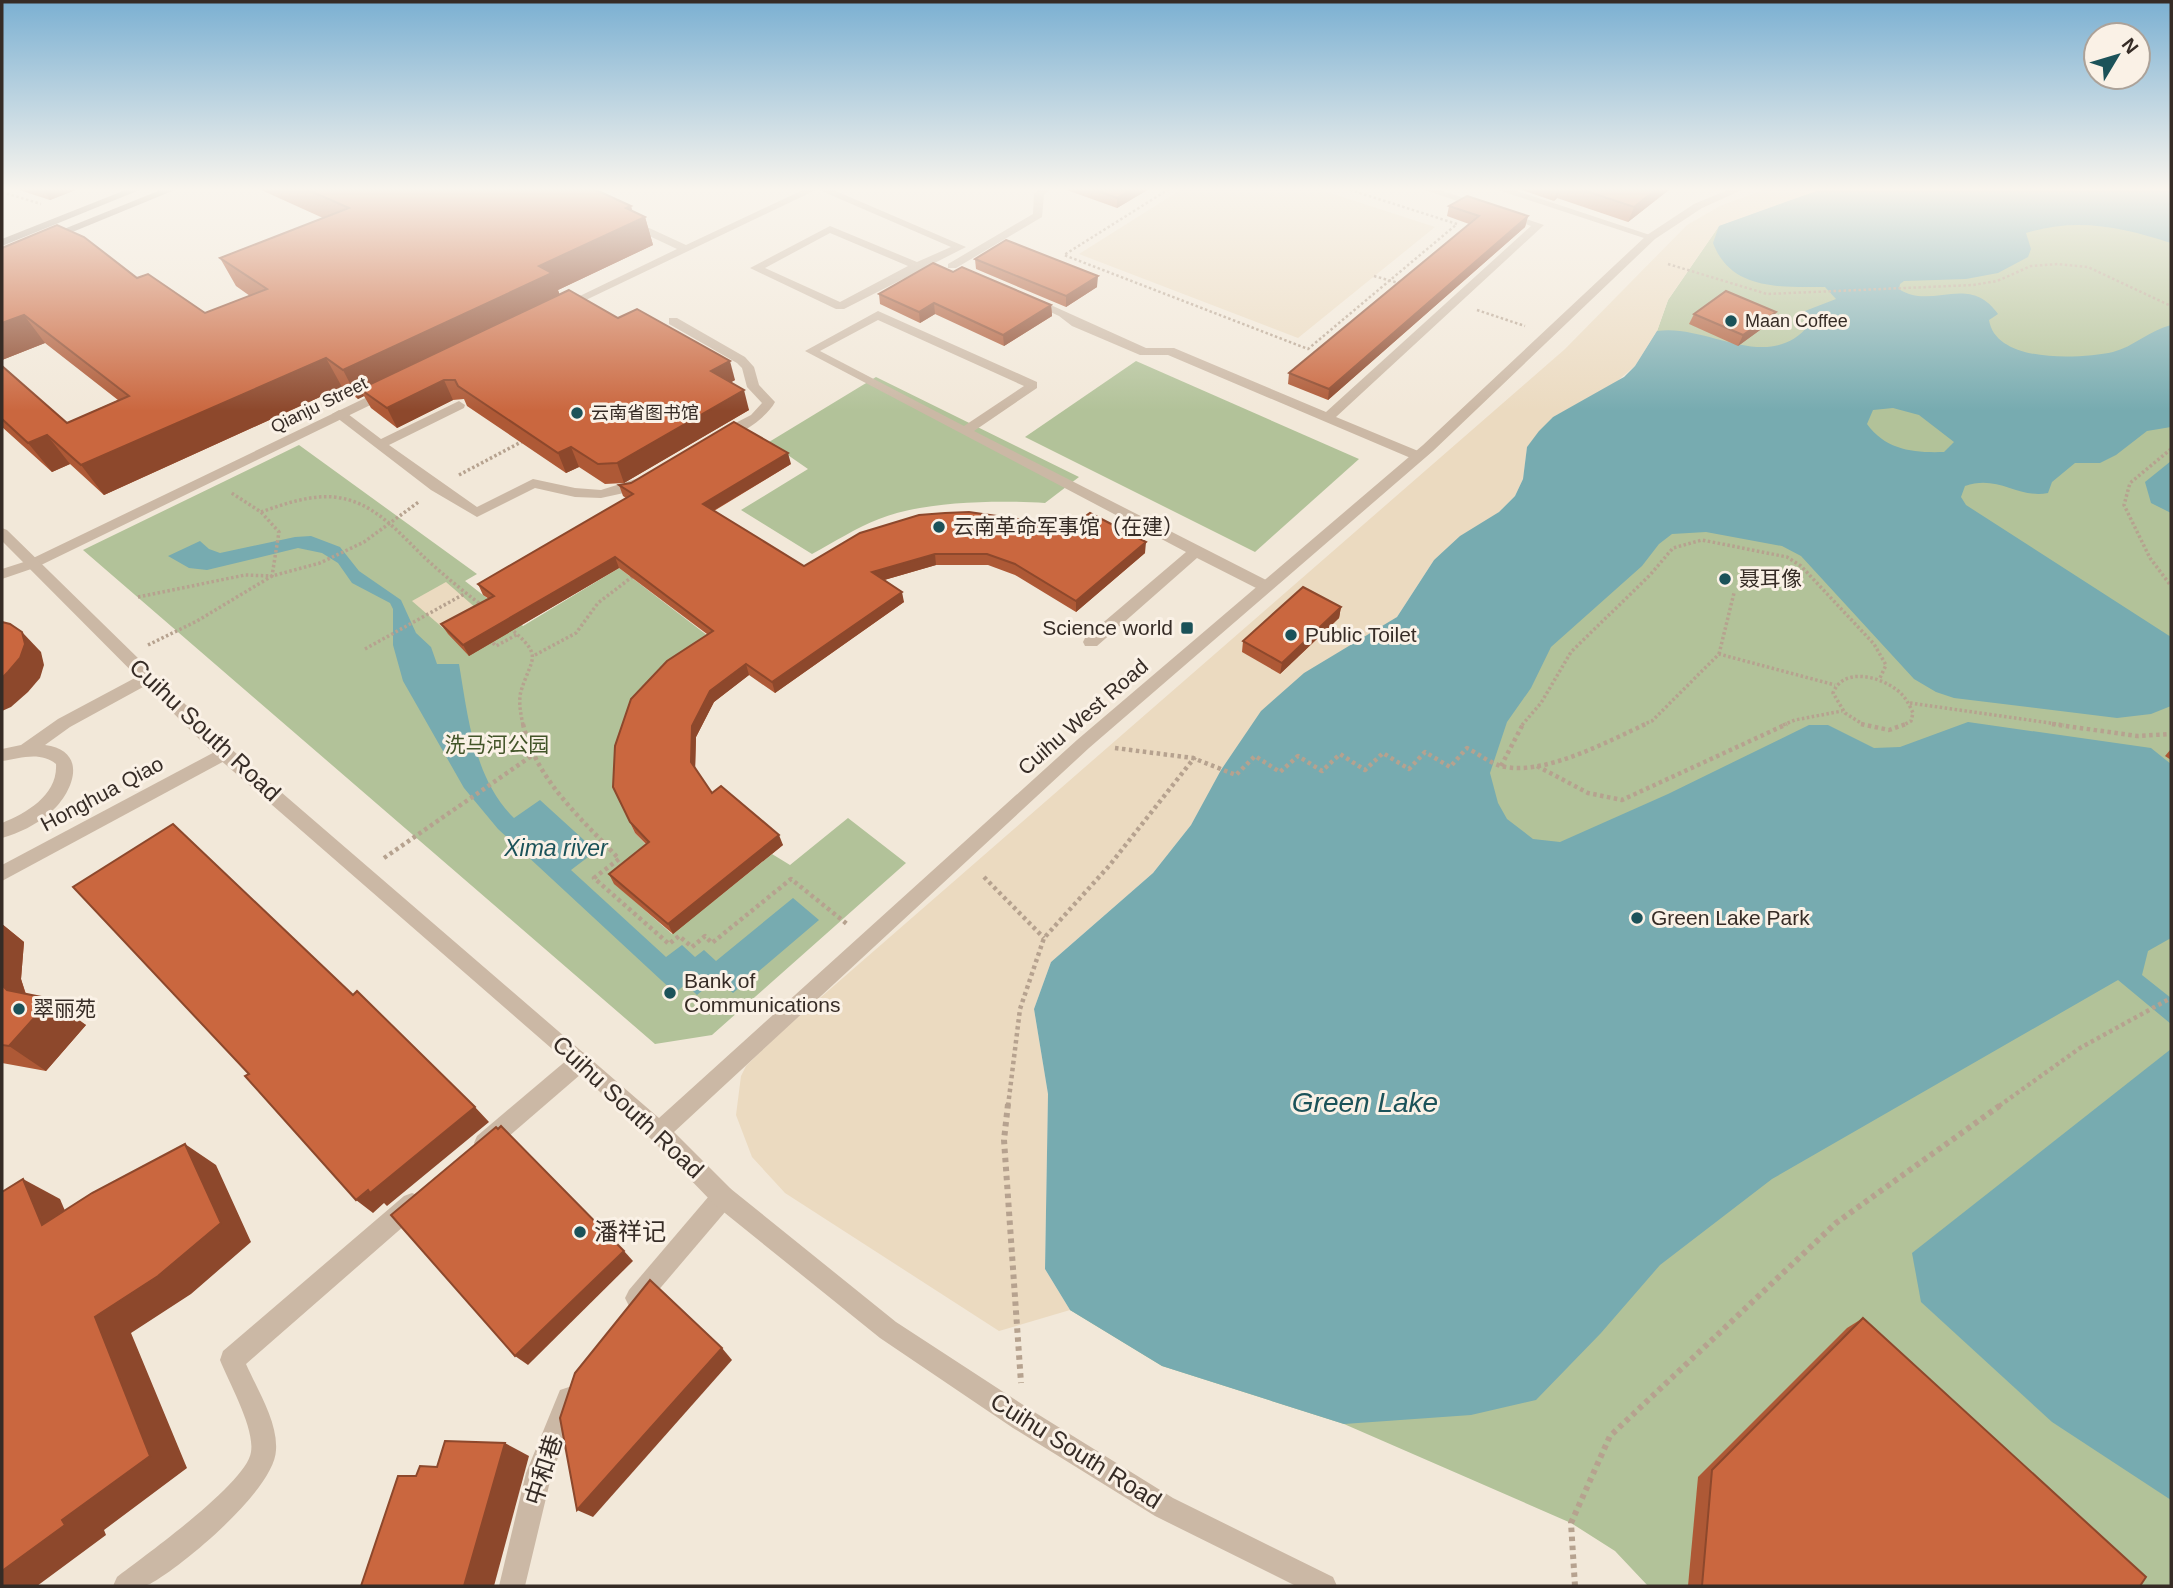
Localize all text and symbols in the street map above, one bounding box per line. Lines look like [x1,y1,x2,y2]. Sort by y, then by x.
north arrow [2082,21,2152,91]
text: N [2118,34,2143,58]
place label: Maan Coffee [1745,311,1848,331]
marker: Maan Coffee [1723,313,1739,329]
street label: Qianju Street [267,373,371,437]
place label: 云南省图书馆 [591,403,699,423]
marker: 云南省图书馆 [569,405,585,421]
place label: 云南革命军事馆（在建） [953,515,1184,538]
marker: 云南革命军事馆（在建） [931,519,947,535]
place label: 聂耳像 [1739,567,1802,590]
marker: 聂耳像 [1717,571,1733,587]
place label: Science world [1042,616,1173,639]
marker: Science world [1179,620,1195,636]
place label: Public Toilet [1305,623,1417,646]
marker: Public Toilet [1283,627,1299,643]
street label: Cuihu South Road [124,653,286,806]
street label: Cuihu West Road [1013,654,1152,779]
park label: 洗马河公园 [445,733,550,756]
street label: Honghua Qiao [37,752,167,836]
water label: Xima river [503,835,609,861]
place label: Green Lake Park [1651,906,1810,929]
marker: Green Lake Park [1629,910,1645,926]
place label: Bank of Communications [684,969,840,1016]
marker: Bank of Communications [662,985,678,1001]
place label: 翠丽苑 [33,997,96,1020]
marker: 翠丽苑 [11,1001,27,1017]
street label: Cuihu South Road [547,1030,709,1183]
water label: Green Lake [1292,1087,1438,1118]
place label: 潘祥记 [594,1218,666,1245]
marker: 潘祥记 [572,1224,588,1240]
street label: Cuihu South Road [986,1387,1167,1514]
street label: 中和巷 [520,1431,567,1508]

